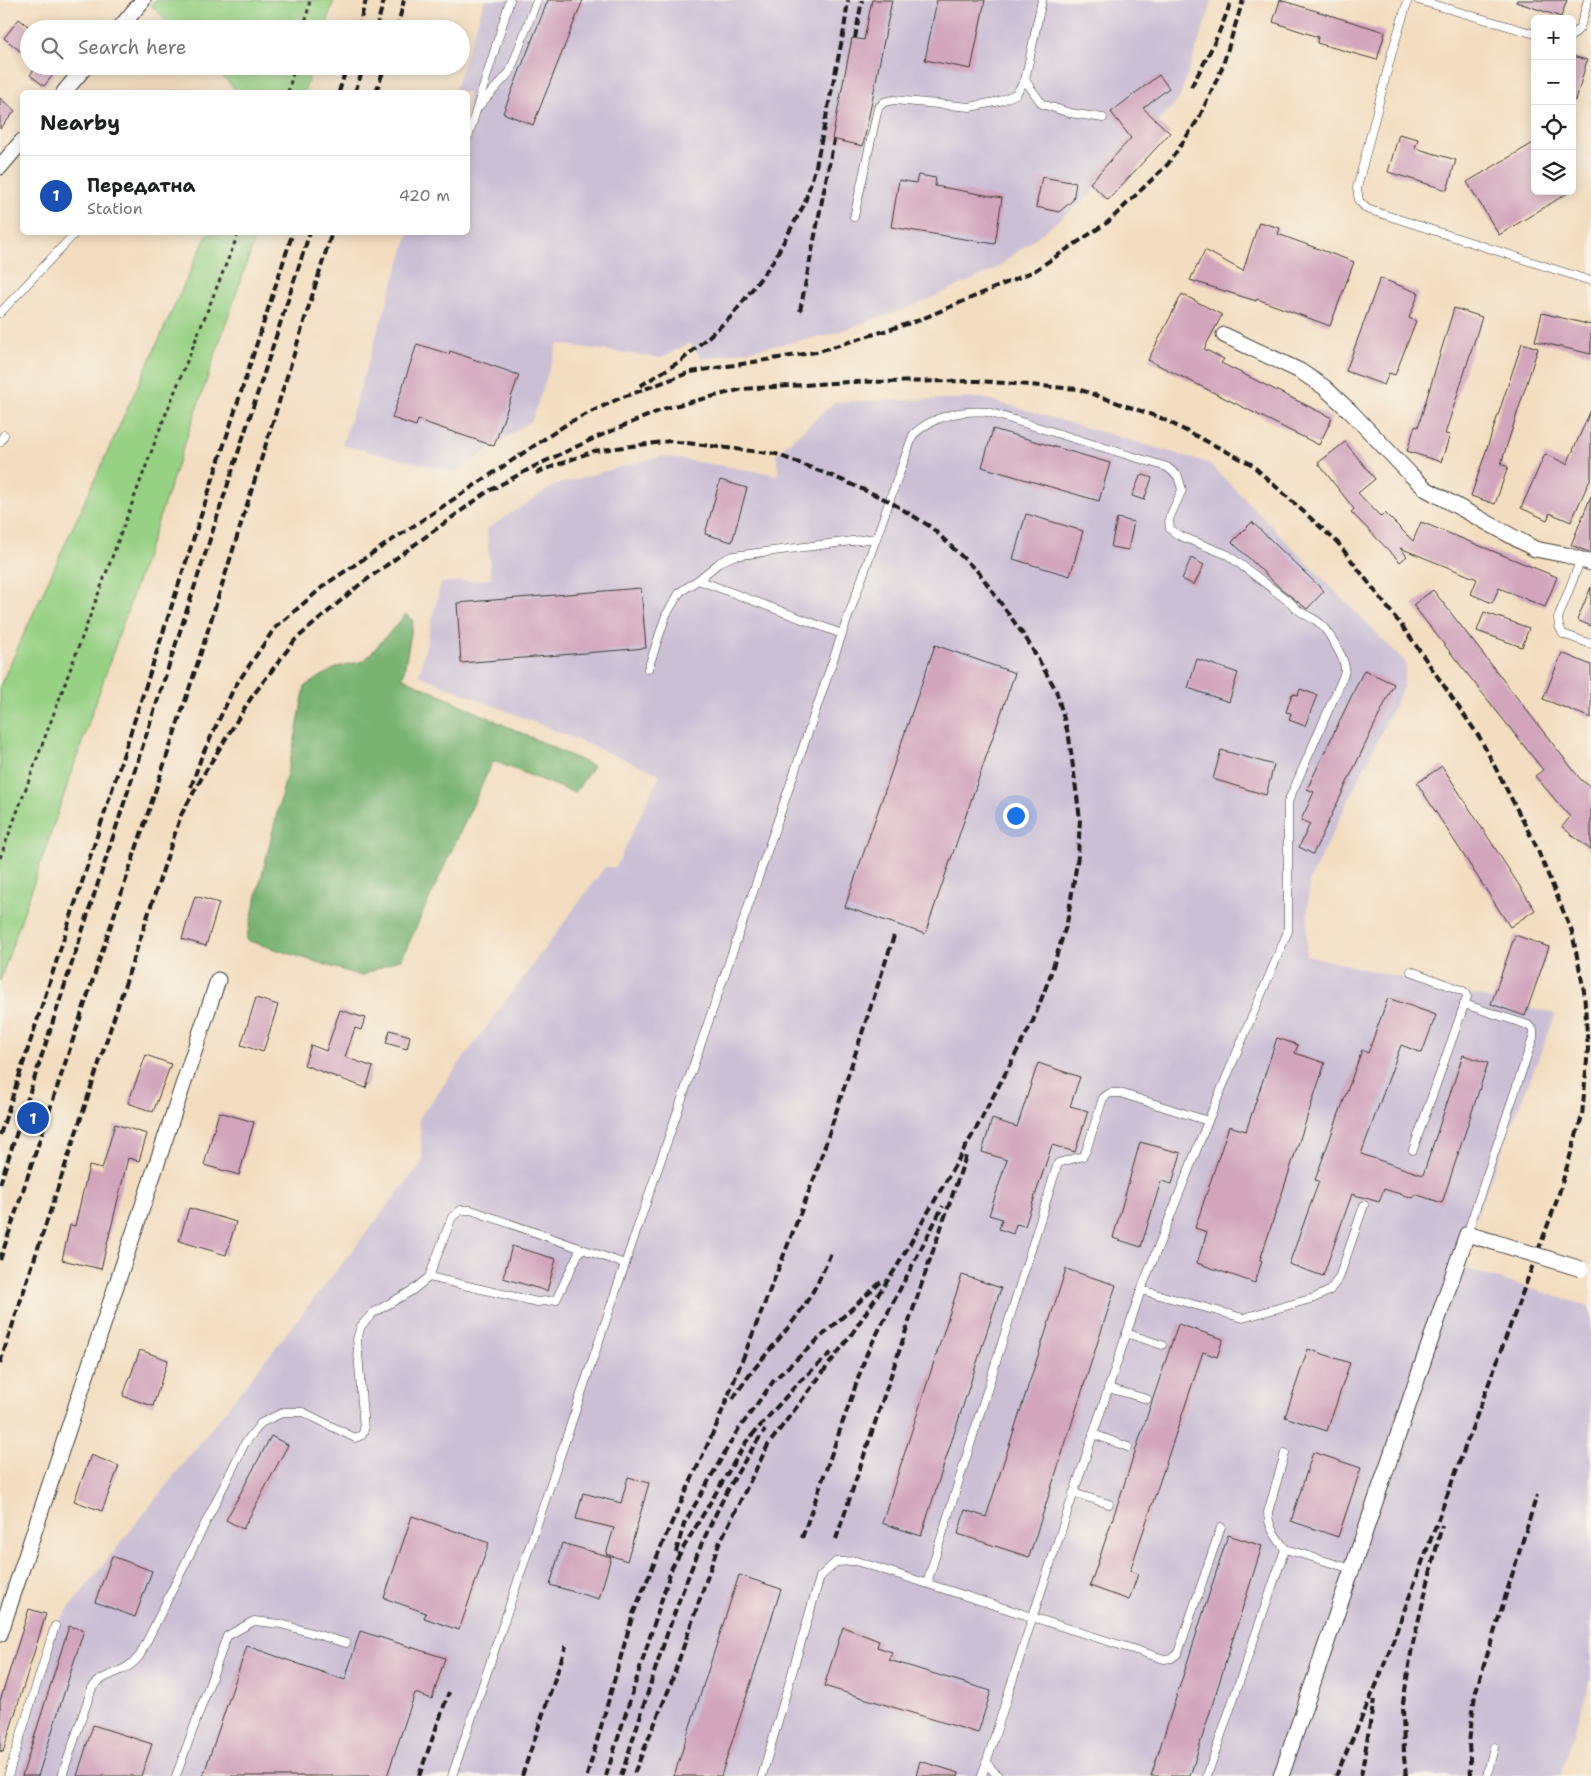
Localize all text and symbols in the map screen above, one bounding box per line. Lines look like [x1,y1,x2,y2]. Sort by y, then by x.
map controls [1531,15,1576,195]
button: + [1531,15,1576,60]
search box [20,20,470,75]
icon: search [38,34,66,62]
text: Search here [78,35,187,60]
button: − [1531,60,1576,105]
button: locate [1531,105,1576,150]
text: Nearby [40,109,120,137]
button: layers [1531,150,1576,195]
text: Передатна [87,173,196,198]
text: 1 [52,185,60,206]
text: 420 m [399,185,450,206]
text: Station [87,198,143,219]
your location [1003,803,1029,829]
pin: 1 [17,1099,49,1137]

